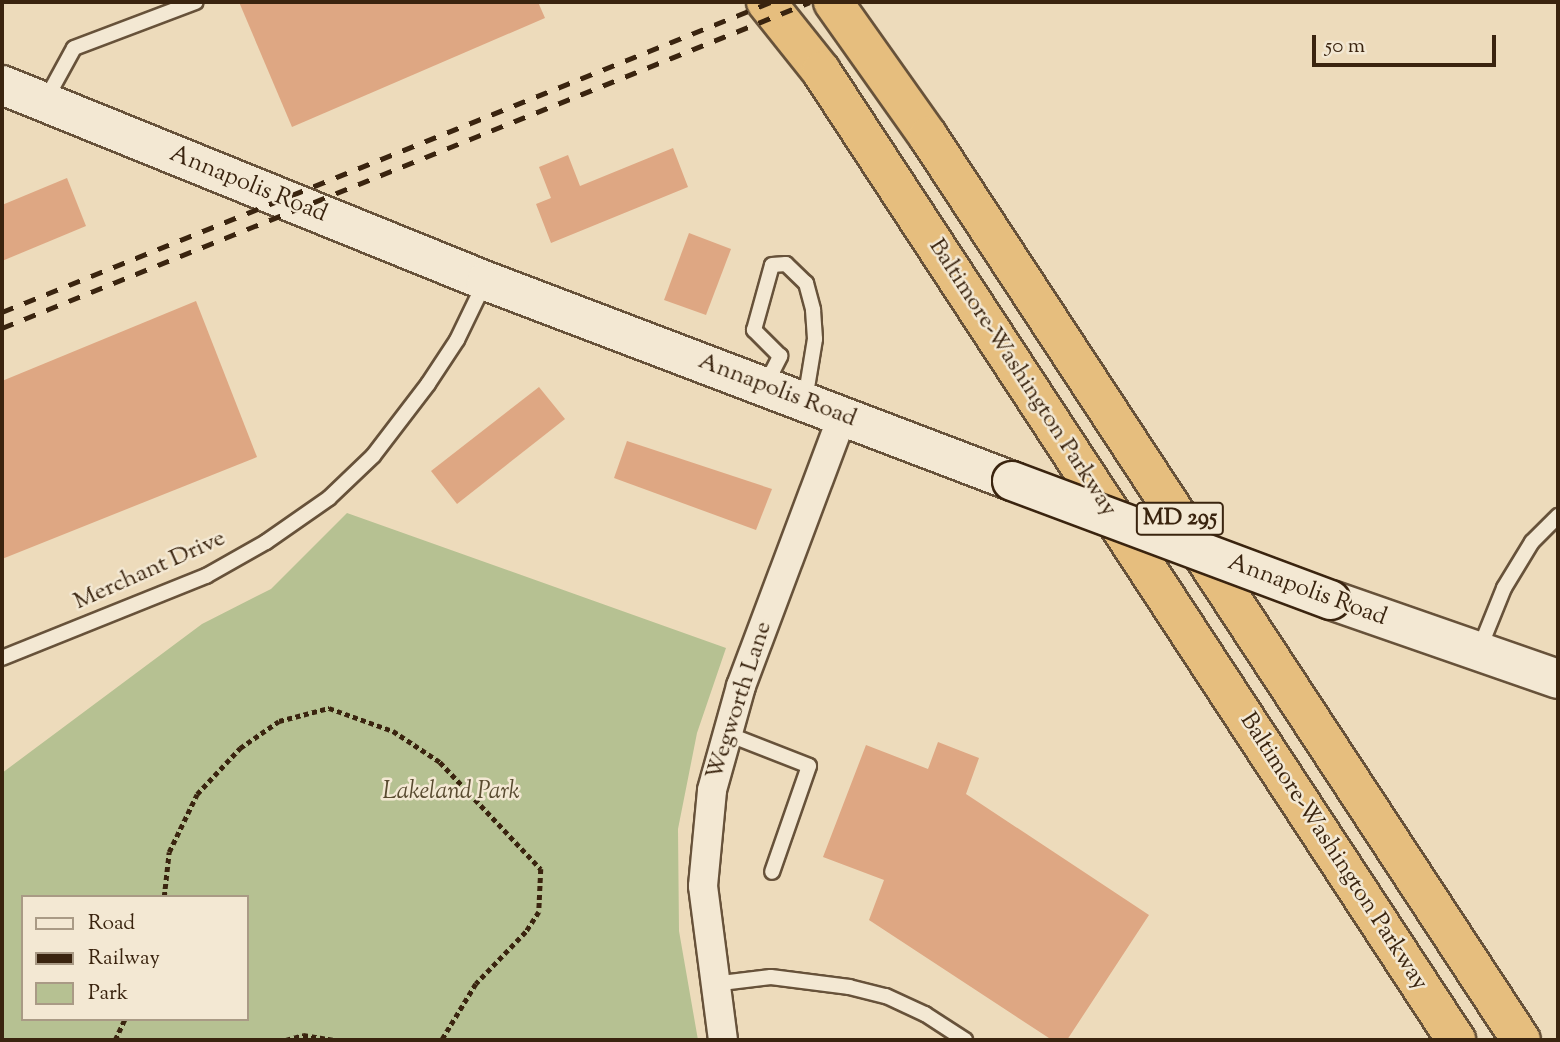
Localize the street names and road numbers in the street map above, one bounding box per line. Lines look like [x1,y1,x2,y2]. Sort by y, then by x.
street label: Annapolis Road [165,140,331,230]
street label: Baltimore-Washington Parkway [921,234,1123,522]
street label: Annapolis Road [694,348,860,434]
road number: MD 295 [1134,499,1226,538]
street label: Merchant Drive [70,525,230,617]
street label: Annapolis Road [1224,549,1390,633]
street label: Wegworth Lane [701,618,779,784]
street label: Baltimore-Washington Parkway [1232,708,1434,996]

